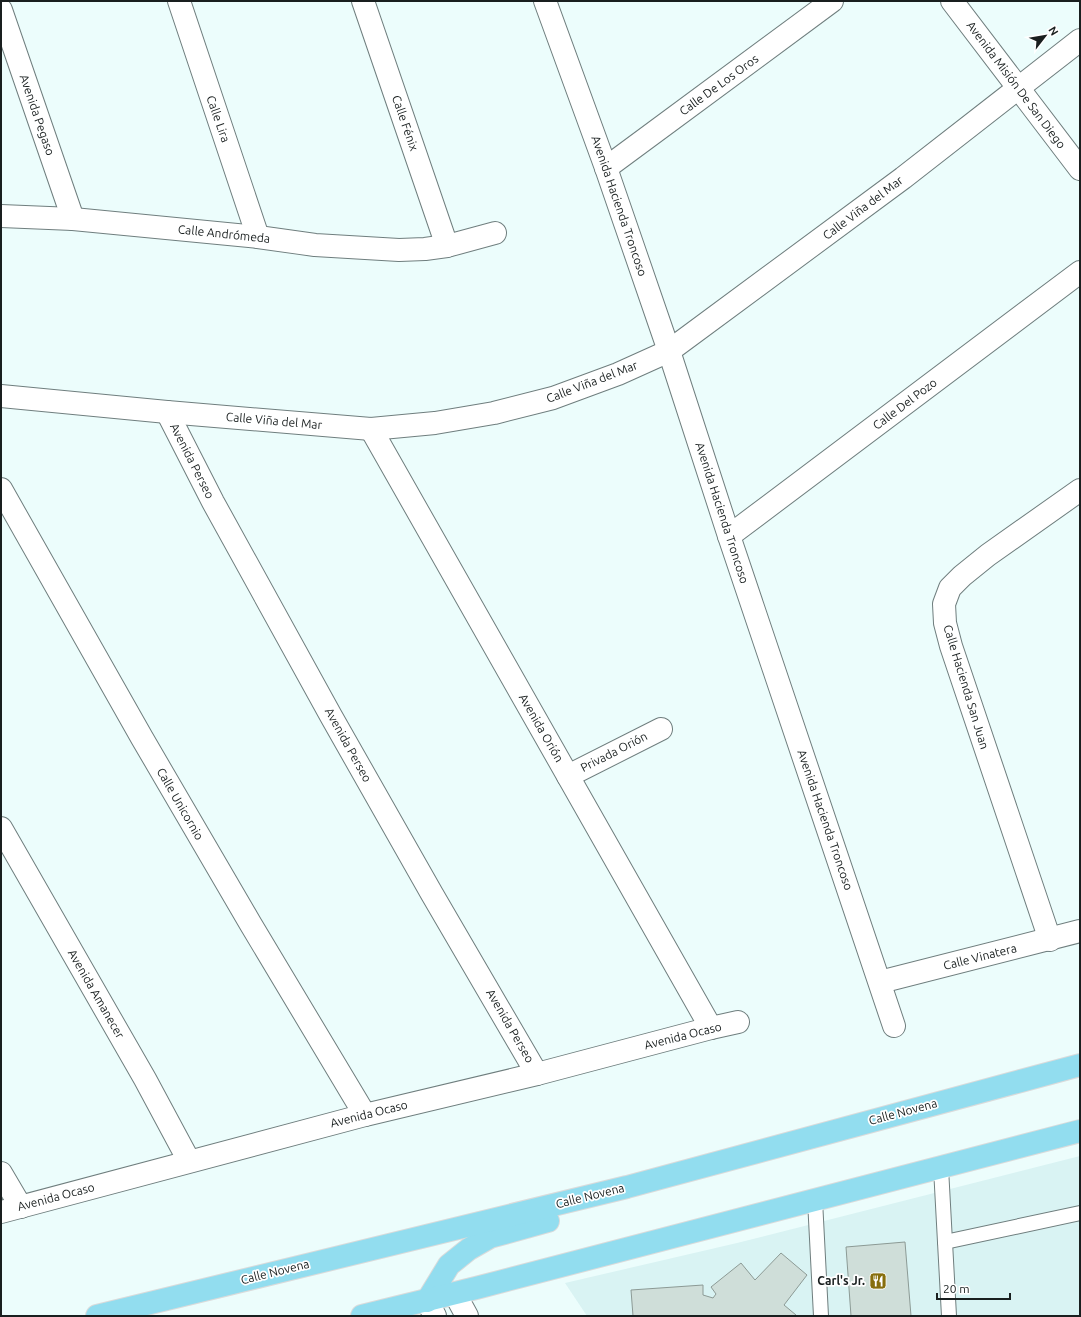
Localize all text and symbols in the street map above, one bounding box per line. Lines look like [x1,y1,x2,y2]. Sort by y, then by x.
north arrow [1025,16,1065,56]
street label: Avenida Misión De San Diego [964,19,1068,151]
text: N [1046,24,1061,37]
street label: Calle De Los Oros [677,52,761,118]
street label: Avenida Pegaso [18,73,57,157]
street label: Calle Fénix [390,93,421,152]
street label: Calle Lira [204,94,233,144]
street label: Avenida Hacienda Troncoso [589,134,650,278]
street label: Calle Viña del Mar [820,173,906,242]
street label: Calle Andrómeda [177,222,271,245]
street label: Calle Viña del Mar [544,358,640,405]
street label: Calle Del Pozo [870,375,939,432]
street label: Calle Viña del Mar [225,410,323,431]
street label: Avenida Perseo [168,421,217,501]
street label: Avenida Hacienda Troncoso [693,441,751,585]
street label: Calle Hacienda San Juan [941,623,992,751]
street label: Avenida Orión [517,691,566,764]
street label: Avenida Perseo [323,705,374,784]
street label: Privada Orión [578,729,649,774]
street label: Avenida Hacienda Troncoso [795,748,856,892]
street label: Calle Unicornio [155,765,206,842]
street label: Calle Vinatera [942,941,1018,972]
street label: Avenida Amanecer [66,947,127,1041]
street label: Avenida Perseo [484,987,537,1065]
street label: Avenida Ocaso [643,1020,723,1051]
street label: Calle Novena [867,1096,938,1127]
street label: Avenida Ocaso [329,1098,409,1129]
street label: Avenida Ocaso [16,1180,96,1213]
street label: Calle Novena [554,1181,626,1210]
street label: Calle Novena [239,1257,311,1286]
restaurant icon: Carl's Jr. [868,1271,888,1291]
place label: Carl's Jr. [817,1274,865,1287]
scale bar [937,1275,1010,1301]
text: 20 m [943,1282,970,1295]

